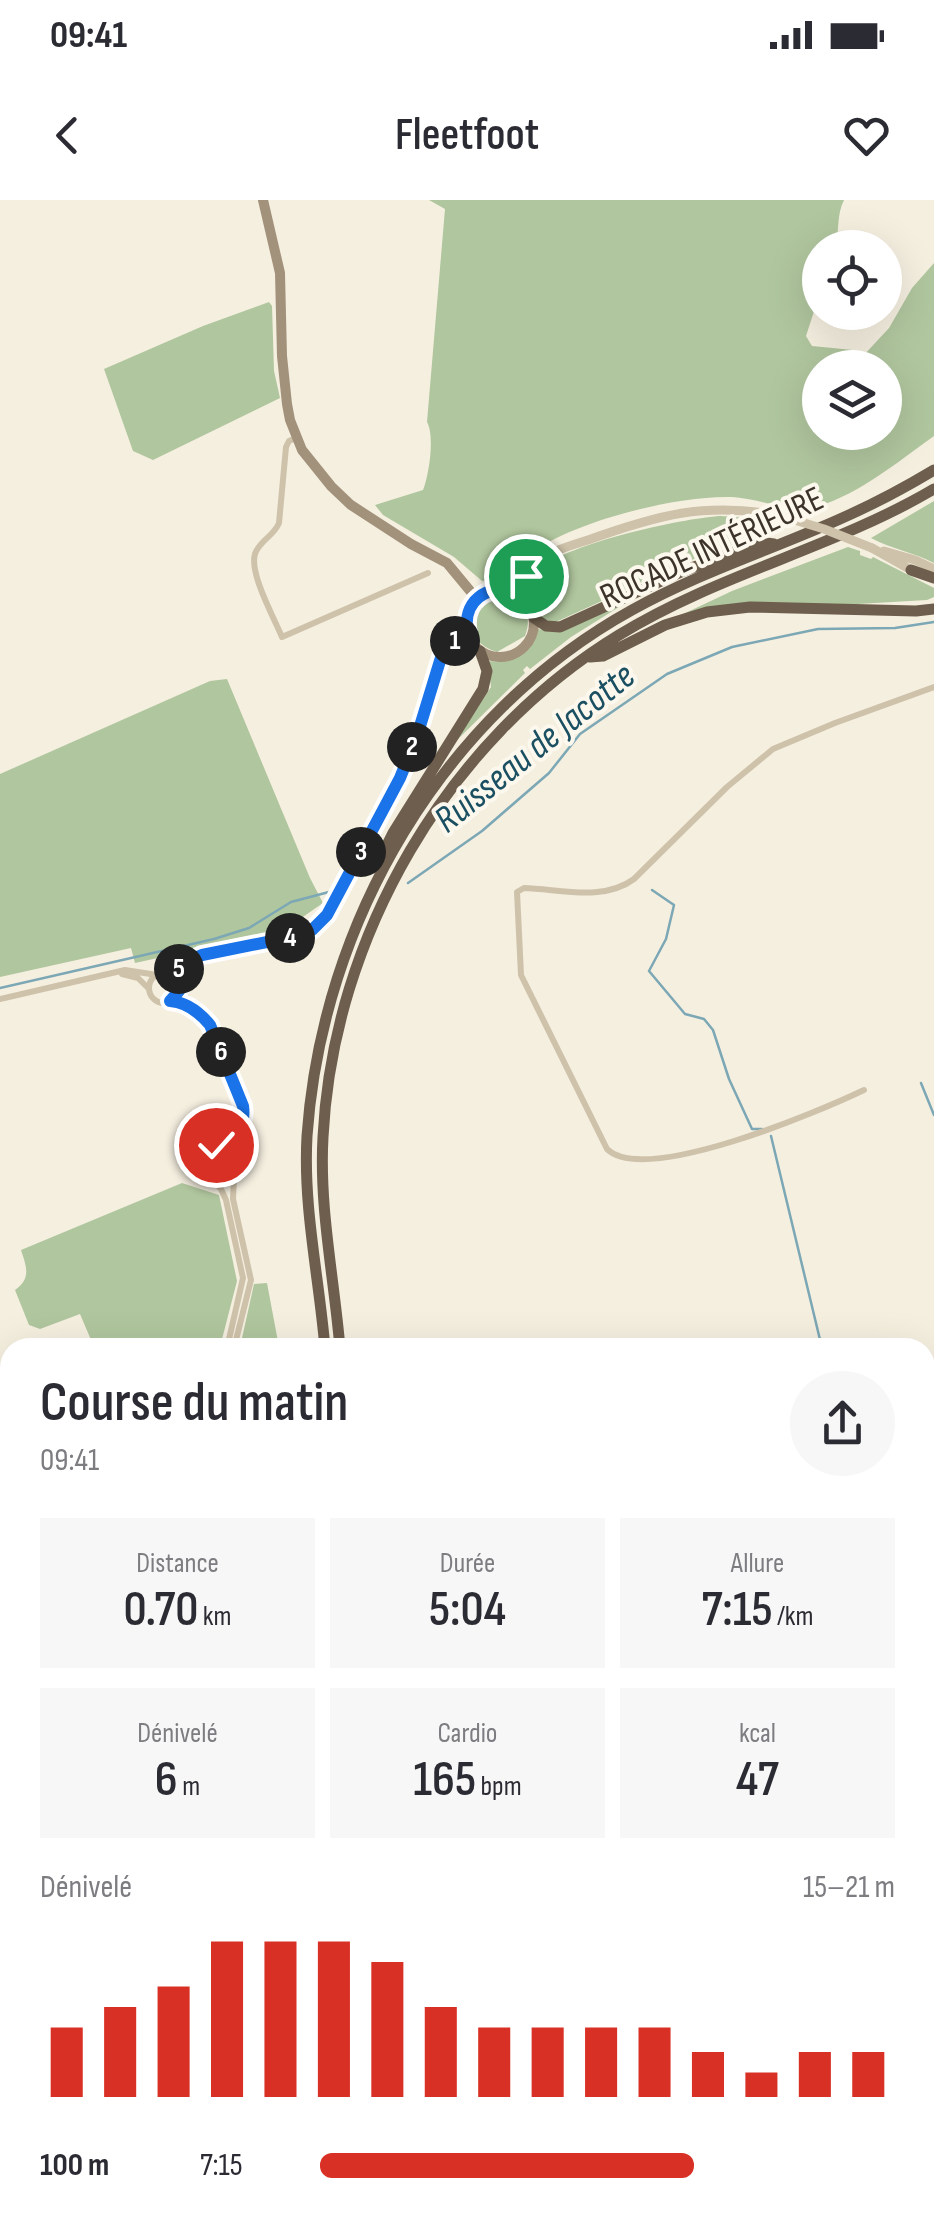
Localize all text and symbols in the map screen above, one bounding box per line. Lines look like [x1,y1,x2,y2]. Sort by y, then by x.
text: 09:41 [50,13,127,58]
icon: back [40,108,95,163]
text: Fleetfoot [395,108,539,163]
icon: heart [839,108,894,163]
map controls [802,230,902,450]
button: locate [802,230,902,330]
button: layers [802,350,902,450]
street label: ROCADE INTÉRIEURE [593,477,831,619]
pin [484,534,569,619]
icon: arrive [499,549,554,604]
pin: 1 [430,616,480,666]
text: 1 [450,624,460,657]
water label: Ruisseau de Jacotte [426,653,644,843]
pin: 2 [387,722,437,772]
text: 2 [406,730,418,763]
pin: 3 [336,827,386,877]
text: 3 [355,835,367,868]
pin: 4 [265,913,315,963]
text: 4 [283,921,297,954]
pin: 5 [154,944,204,994]
text: 5 [173,952,185,985]
pin: 6 [196,1027,246,1077]
text: 6 [214,1035,228,1068]
pin [174,1103,259,1188]
icon: check [189,1118,244,1173]
text: Course du matin [40,1370,348,1437]
button: share [790,1371,895,1476]
text: 09:41 [40,1441,99,1480]
text: Distance [136,1547,219,1580]
text: Durée [440,1547,495,1580]
text: Allure [731,1547,784,1580]
text: 0.70 [124,1580,198,1640]
text: 5:04 [429,1580,506,1640]
text: 7:15 [701,1580,773,1640]
text: km [198,1600,231,1633]
text: /km [773,1600,814,1633]
text: Dénivelé [137,1717,218,1750]
text: Cardio [438,1717,497,1750]
text: kcal [739,1717,776,1750]
text: 6 [155,1750,178,1810]
text: 165 [413,1750,476,1810]
text: 47 [736,1750,779,1810]
text: m [178,1770,200,1803]
text: bpm [476,1770,522,1803]
text: Dénivelé [40,1868,132,1907]
text: 15–21 m [803,1868,895,1907]
text: 100 m [40,2146,109,2185]
text: 7:15 [200,2146,243,2185]

